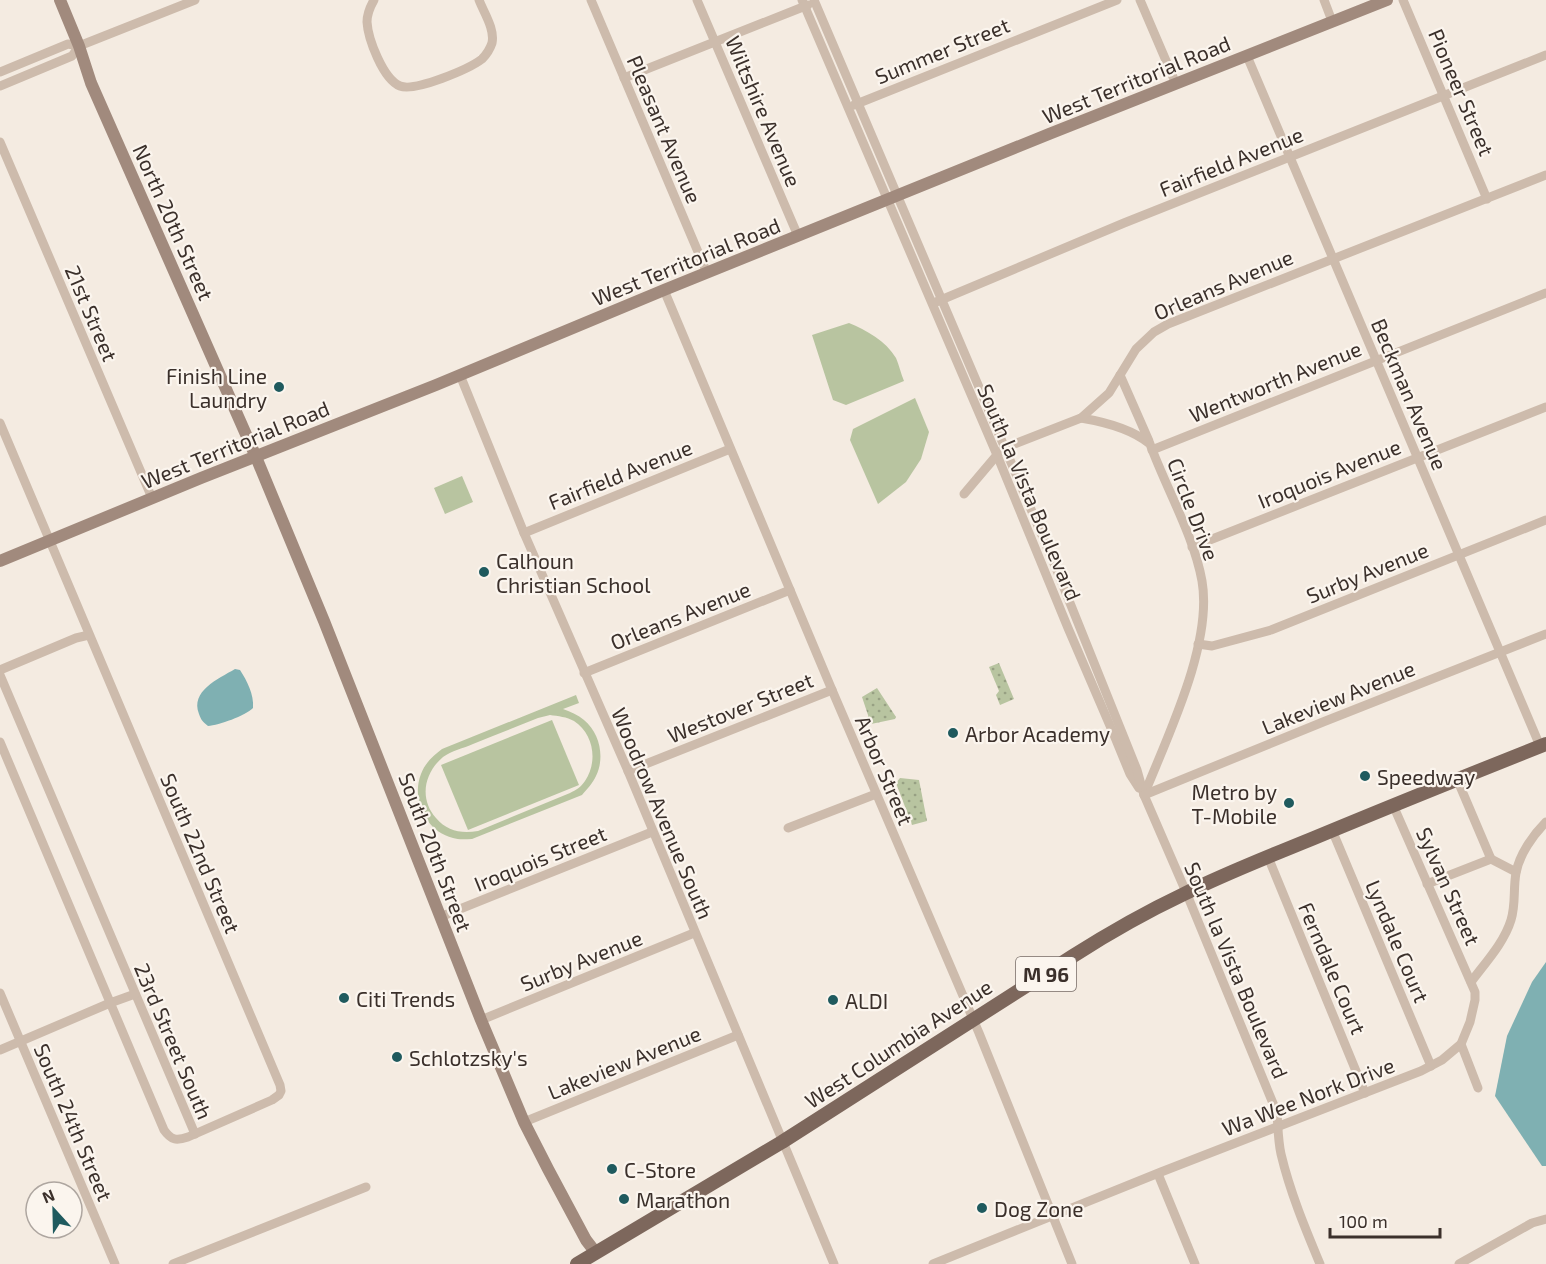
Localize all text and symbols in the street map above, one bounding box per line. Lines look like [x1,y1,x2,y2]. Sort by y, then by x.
street label: Summer Street [871,12,1013,88]
street label: Pioneer Street [1424,25,1500,159]
street label: West Territorial Road [1038,30,1234,128]
street label: Wiltshire Avenue [721,32,807,190]
street label: Pleasant Avenue [623,51,707,207]
street label: Fairfield Avenue [1155,121,1307,201]
street label: North 20th Street [128,140,220,304]
street label: West Territorial Road [588,212,784,310]
street label: Orleans Avenue [1150,243,1296,325]
street label: 21st Street [61,261,123,365]
street label: Beckman Avenue [1367,315,1453,473]
street label: Wentworth Avenue [1185,335,1365,427]
place label: Finish Line Laundry [166,363,267,412]
marker: Finish Line Laundry [272,380,286,394]
street label: South la Vista Boulevard [973,380,1087,604]
street label: West Territorial Road [137,395,333,493]
street label: Iroquois Avenue [1254,433,1404,513]
street label: Fairfield Avenue [544,434,696,514]
street label: Circle Drive [1163,454,1225,564]
street label: Surby Avenue [1302,536,1432,608]
place label: Calhoun Christian School [496,548,651,597]
marker: Calhoun Christian School [477,565,491,579]
street label: Orleans Avenue [606,576,754,654]
street label: Lakeview Avenue [1258,655,1418,739]
street label: Westover Street [664,666,816,748]
street label: Woodrow Avenue South [607,703,719,923]
street label: Arbor Street [851,712,919,828]
place label: Arbor Academy [965,721,1110,746]
marker: Arbor Academy [946,726,960,740]
place label: Speedway [1377,764,1475,789]
street label: South 22nd Street [156,769,246,937]
street label: South 20th Street [394,769,478,935]
marker: Speedway [1358,769,1372,783]
place label: Metro by T-Mobile [1191,779,1277,828]
marker: Metro by T-Mobile [1282,796,1296,810]
street label: Iroquois Street [470,820,610,896]
street label: Sylvan Street [1412,823,1486,949]
street label: South la Vista Boulevard [1180,858,1294,1082]
street label: Lyndale Court [1361,876,1435,1006]
street label: Ferndale Court [1294,898,1372,1038]
street label: Surby Avenue [516,924,646,996]
road number: M 96 [1016,957,1076,991]
street label: 23rd Street South [130,959,218,1123]
street label: West Columbia Avenue [800,973,996,1113]
place label: Citi Trends [356,986,455,1011]
place label: ALDI [845,988,888,1013]
marker: Citi Trends [337,991,351,1005]
marker: ALDI [826,993,840,1007]
street label: Lakeview Avenue [544,1020,704,1104]
street label: South 24th Street [30,1040,118,1204]
place label: Schlotzsky's [409,1045,528,1070]
marker: Schlotzsky's [390,1050,404,1064]
street label: Wa Wee Nork Drive [1218,1052,1398,1140]
place label: C-Store [624,1157,696,1182]
marker: C-Store [605,1162,619,1176]
north arrow [24,1180,84,1240]
text: N [39,1185,57,1207]
place label: Marathon [636,1187,730,1212]
marker: Marathon [617,1192,631,1206]
place label: Dog Zone [994,1196,1084,1221]
marker: Dog Zone [975,1201,989,1215]
scale bar [1330,1201,1440,1239]
text: 100 m [1339,1210,1388,1232]

